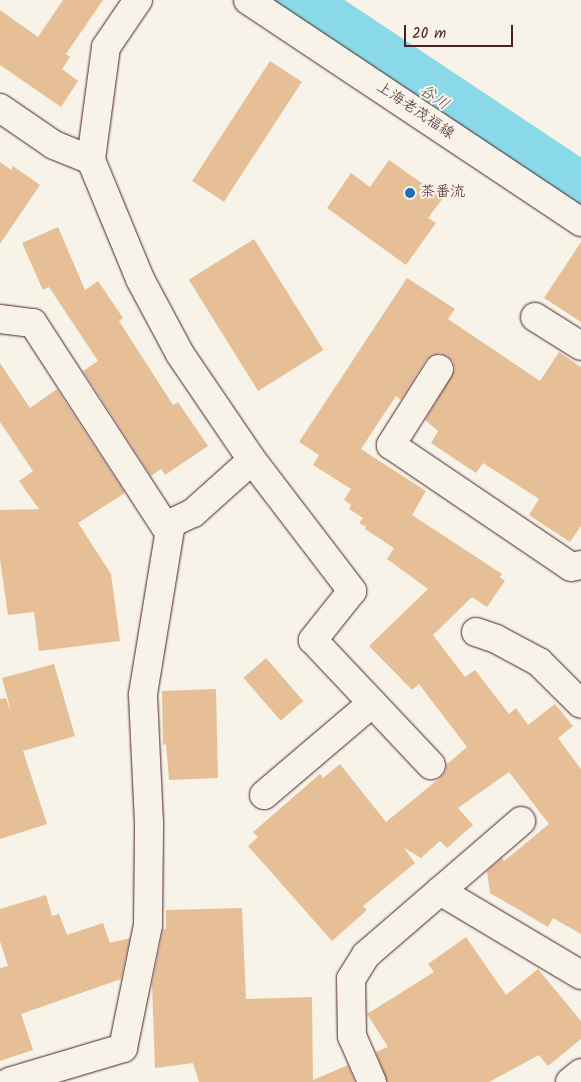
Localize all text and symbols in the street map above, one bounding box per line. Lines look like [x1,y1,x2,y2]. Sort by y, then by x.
scale bar [406,15,515,47]
text: 20 m [412,22,446,46]
street label: 上海老茂福線 [373,78,457,144]
water label: 谷川 [415,81,453,115]
place label: 茶番流 [420,184,465,202]
marker: 茶番流 [404,187,416,199]

